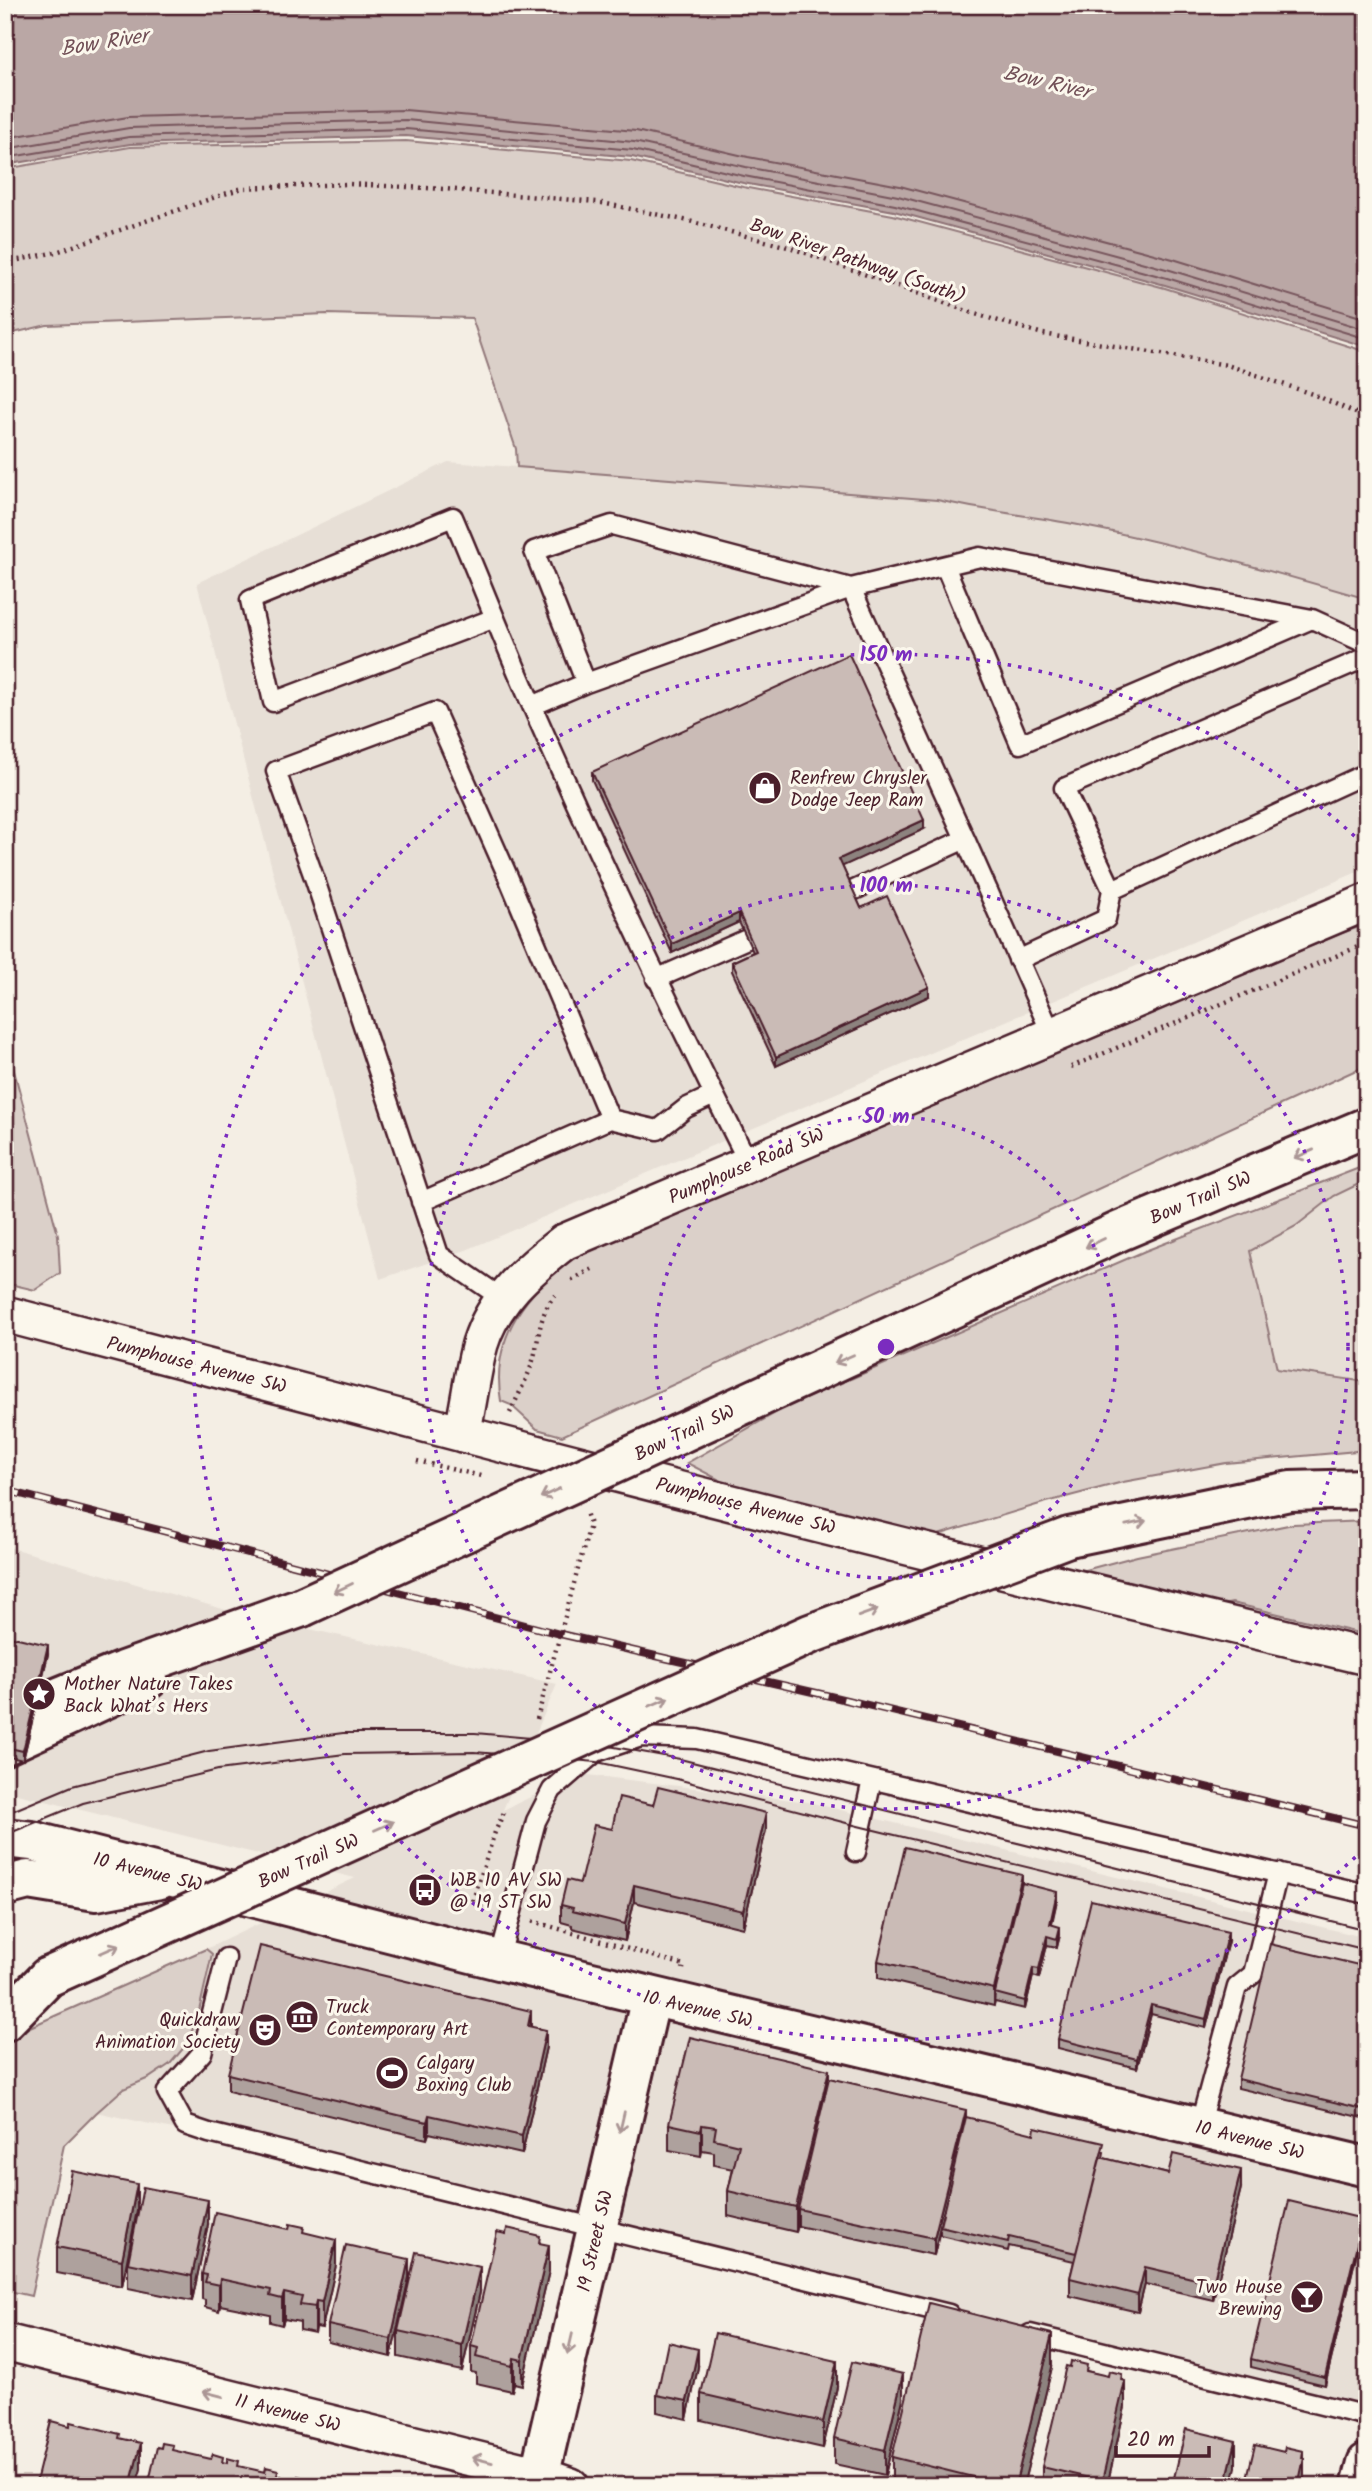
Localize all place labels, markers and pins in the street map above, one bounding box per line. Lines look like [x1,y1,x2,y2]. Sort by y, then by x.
place label: Renfrew Chrysler Dodge Jeep Ram [790,764,928,816]
shop icon: Renfrew Chrysler Dodge Jeep Ram [746,769,784,807]
centre of rings [874,1335,898,1359]
place label: Mother Nature Takes Back What’s Hers [64,1670,233,1722]
place icon: Mother Nature Takes Back What’s Hers [20,1675,58,1713]
place label: WB 10 AV SW @ 19 ST SW [450,1866,562,1918]
bus stop icon: WB 10 AV SW @ 19 ST SW [406,1871,444,1909]
place label: Truck Contemporary Art [326,1993,469,2045]
museum icon: Truck Contemporary Art [283,1998,321,2036]
place label: Quickdraw Animation Society [95,2006,241,2058]
theatre icon: Quickdraw Animation Society [246,2011,284,2049]
place label: Calgary Boxing Club [416,2049,511,2101]
sports icon: Calgary Boxing Club [373,2054,411,2092]
place label: Two House Brewing [1196,2273,1282,2325]
bar icon: Two House Brewing [1288,2278,1326,2316]

